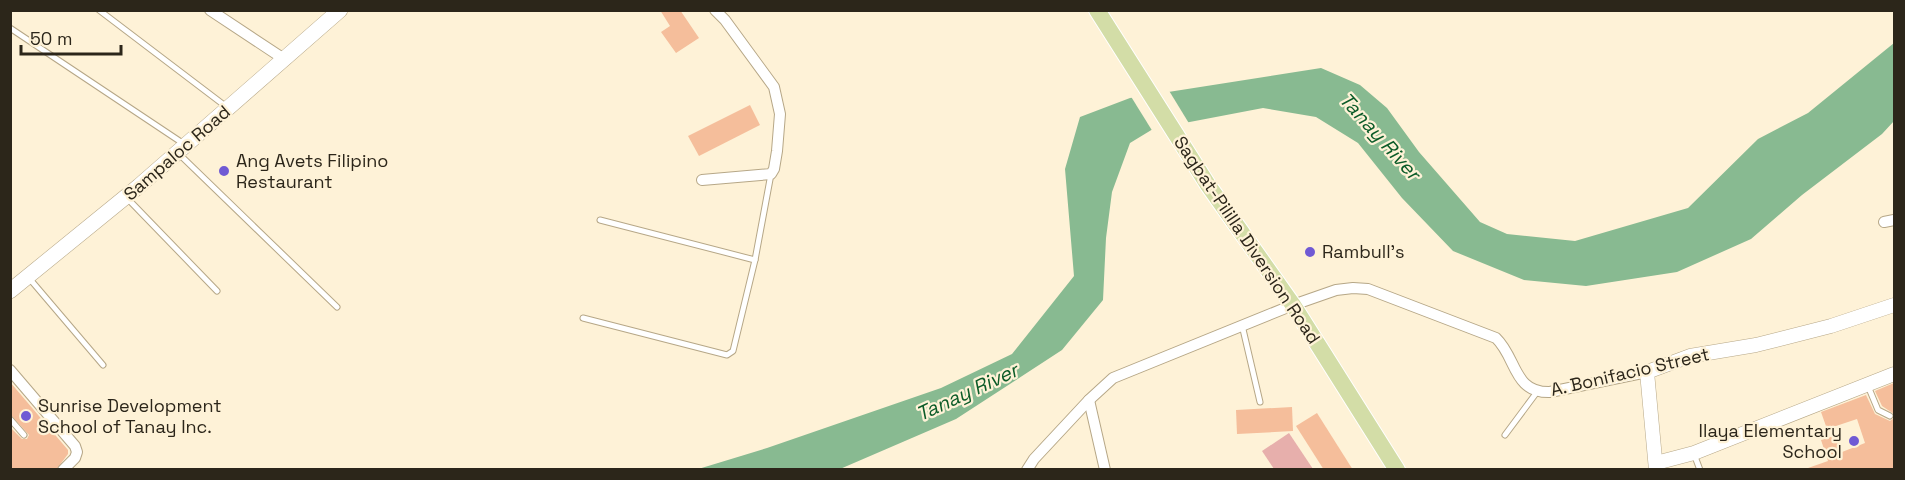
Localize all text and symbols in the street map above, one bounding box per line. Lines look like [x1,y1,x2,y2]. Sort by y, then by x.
scale bar [21,18,122,56]
text: 50 m [30,27,72,50]
water label: Tanay River [1334,87,1428,187]
street label: Sampaloc Road [119,100,235,205]
street label: Sagbat-Pililla Diversion Road [1169,131,1326,348]
place label: Ang Avets Filipino Restaurant [236,149,388,193]
marker: Ang Avets Filipino Restaurant [217,164,231,178]
place label: Rambull's [1322,240,1405,263]
marker: Rambull's [1303,245,1317,259]
street label: A. Bonifacio Street [1548,342,1712,401]
water label: Tanay River [912,356,1024,427]
place label: Sunrise Development School of Tanay Inc. [38,394,222,438]
marker: Sunrise Development School of Tanay Inc. [19,409,33,423]
place label: Ilaya Elementary School [1699,419,1842,463]
marker: Ilaya Elementary School [1847,434,1861,448]

